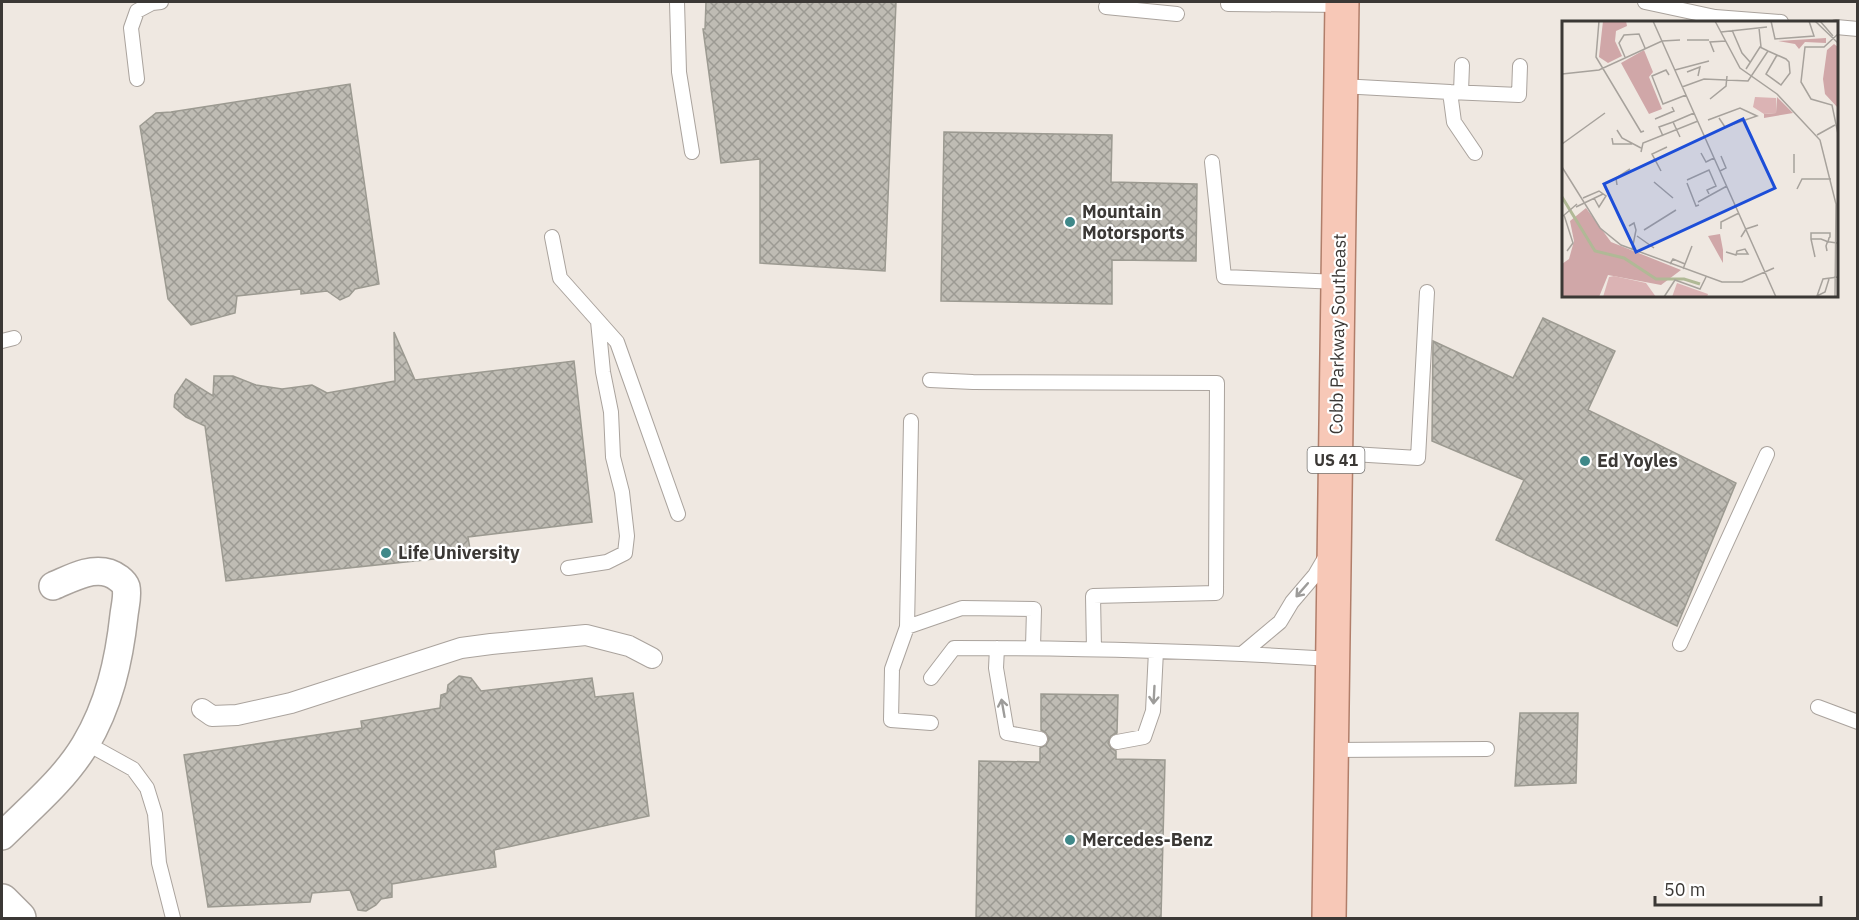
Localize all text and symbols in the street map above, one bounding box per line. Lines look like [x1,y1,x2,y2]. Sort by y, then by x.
inset map [1562,21,1838,297]
place label: Mountain Motorsports [1082,200,1185,244]
marker: Mountain Motorsports [1063,215,1077,229]
street label: Cobb Parkway Southeast [1324,233,1351,435]
road number: US 41 [1308,447,1364,473]
place label: Ed Yoyles [1597,449,1678,472]
marker: Ed Yoyles [1578,454,1592,468]
place label: Life University [398,541,520,564]
marker: Life University [379,546,393,560]
one-way arrow [1295,582,1309,597]
one-way arrow [1148,684,1159,704]
one-way arrow [997,699,1008,719]
place label: Mercedes-Benz [1082,828,1213,851]
marker: Mercedes-Benz [1063,833,1077,847]
scale bar [1655,869,1822,907]
text: 50 m [1664,878,1706,901]

